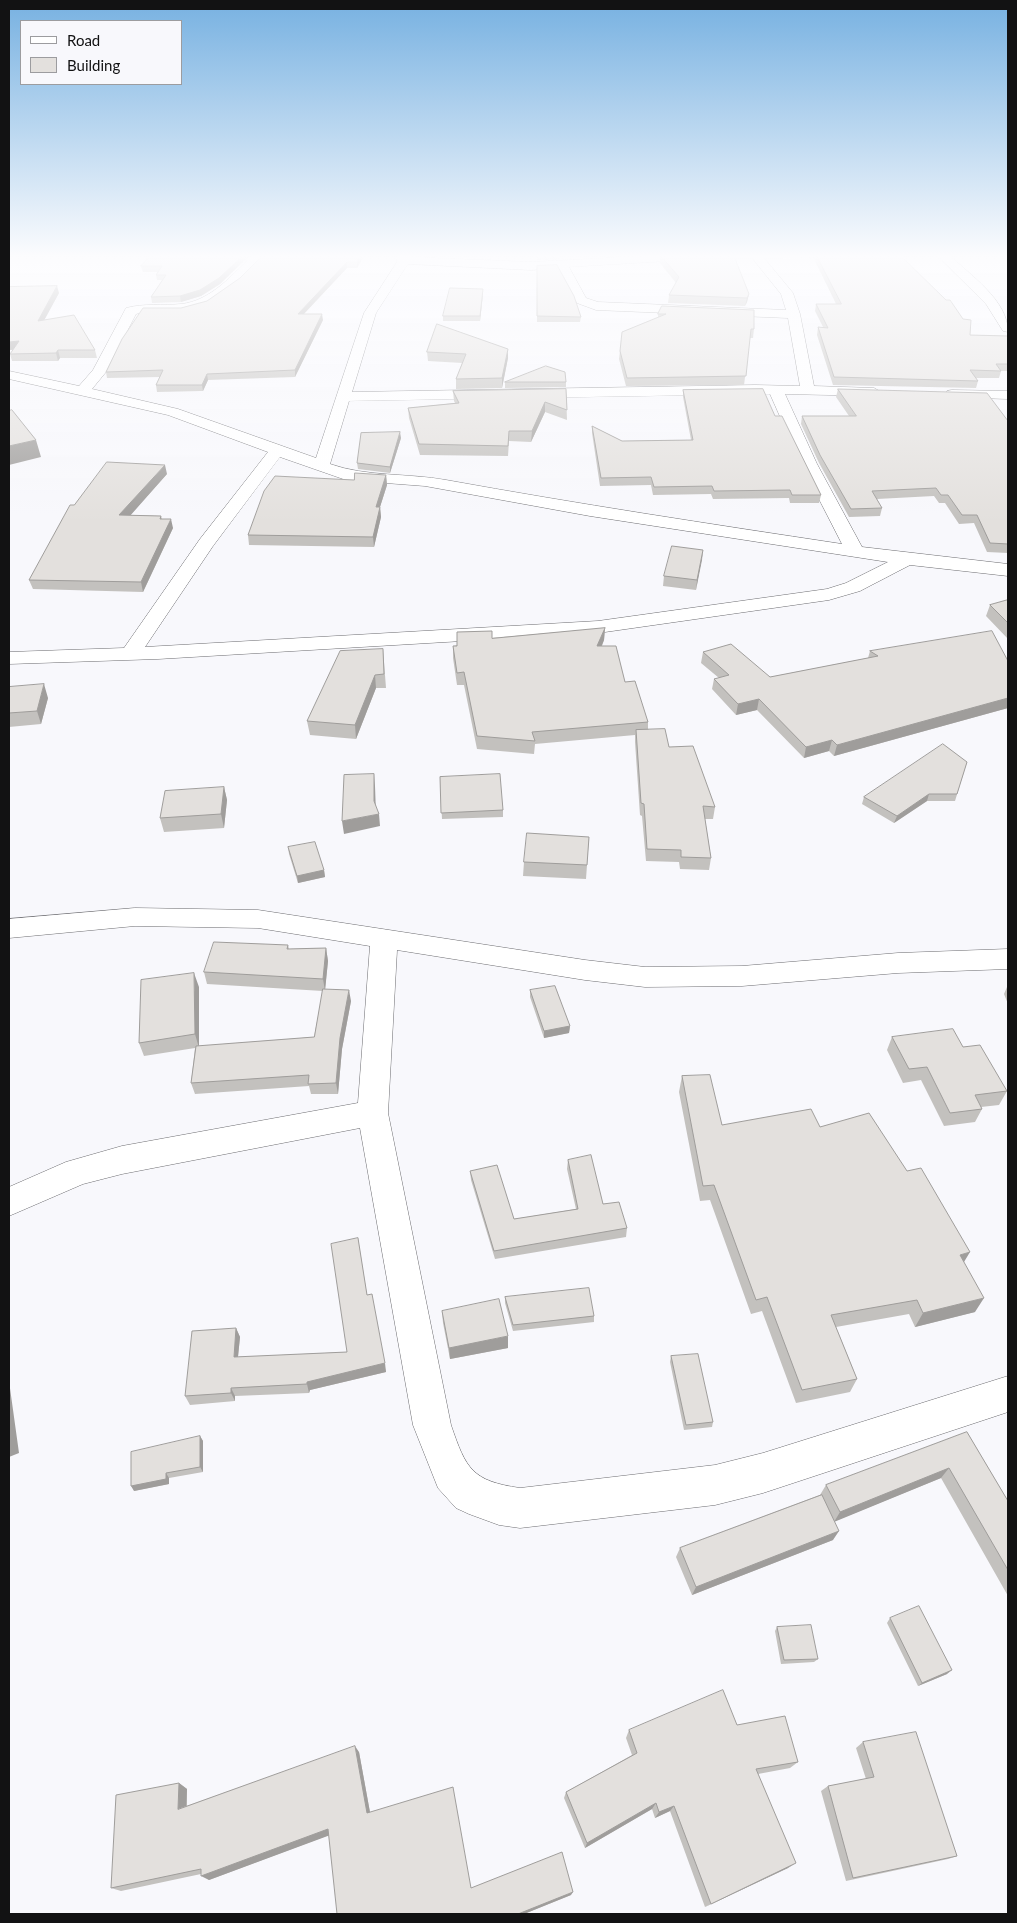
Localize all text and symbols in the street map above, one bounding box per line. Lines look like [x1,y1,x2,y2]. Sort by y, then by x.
legend [20,20,182,85]
text: Road [67,31,100,49]
text: Building [67,56,120,74]

